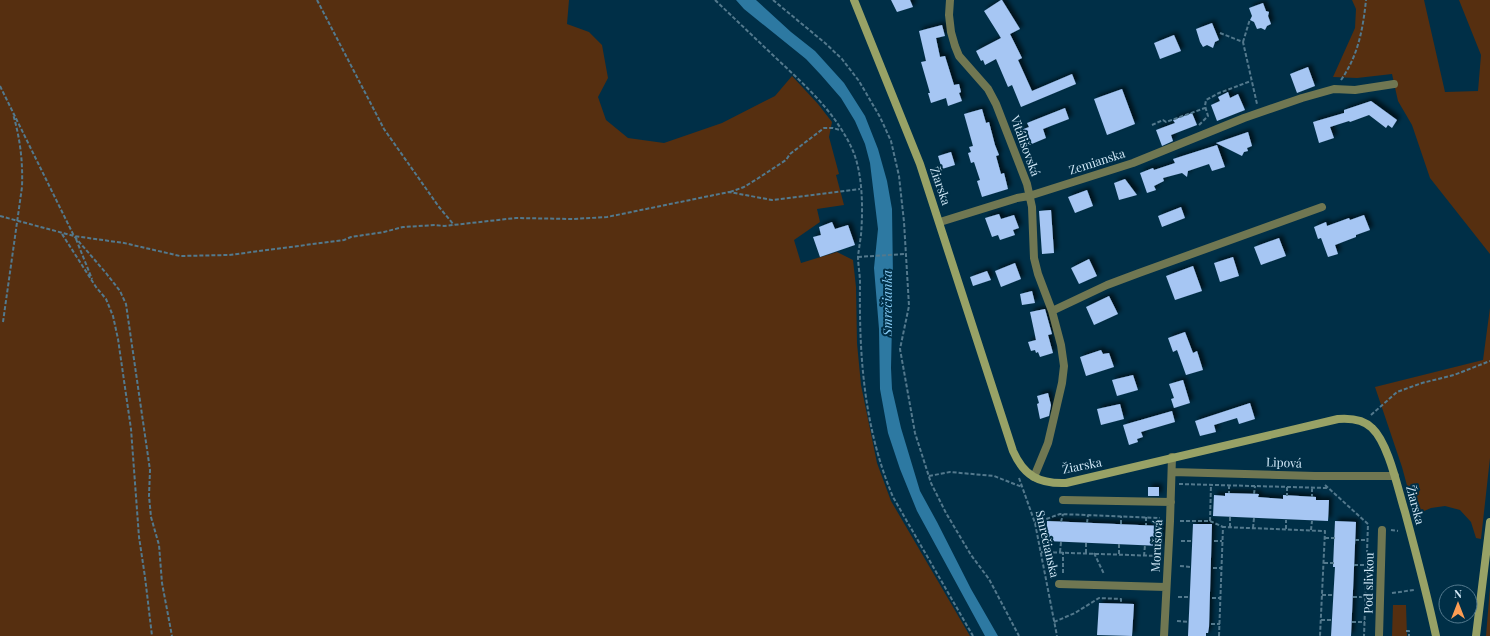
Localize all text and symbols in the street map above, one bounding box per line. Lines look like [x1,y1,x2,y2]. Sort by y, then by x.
street label: Vitálišovská [1007,112,1044,178]
street label: Zemianska [1067,144,1127,178]
street label: Žiarska [927,164,955,207]
water label: Smrečianka [878,270,895,337]
street label: Žiarska [1061,453,1103,477]
street label: Lipová [1266,453,1302,471]
street label: Žiarska [1403,483,1429,526]
street label: Smrečianska [1032,509,1063,579]
street label: Morušová [1147,519,1165,573]
street label: Pod slivkou [1359,552,1377,614]
north arrow [1438,584,1478,624]
text: N [1454,586,1462,601]

